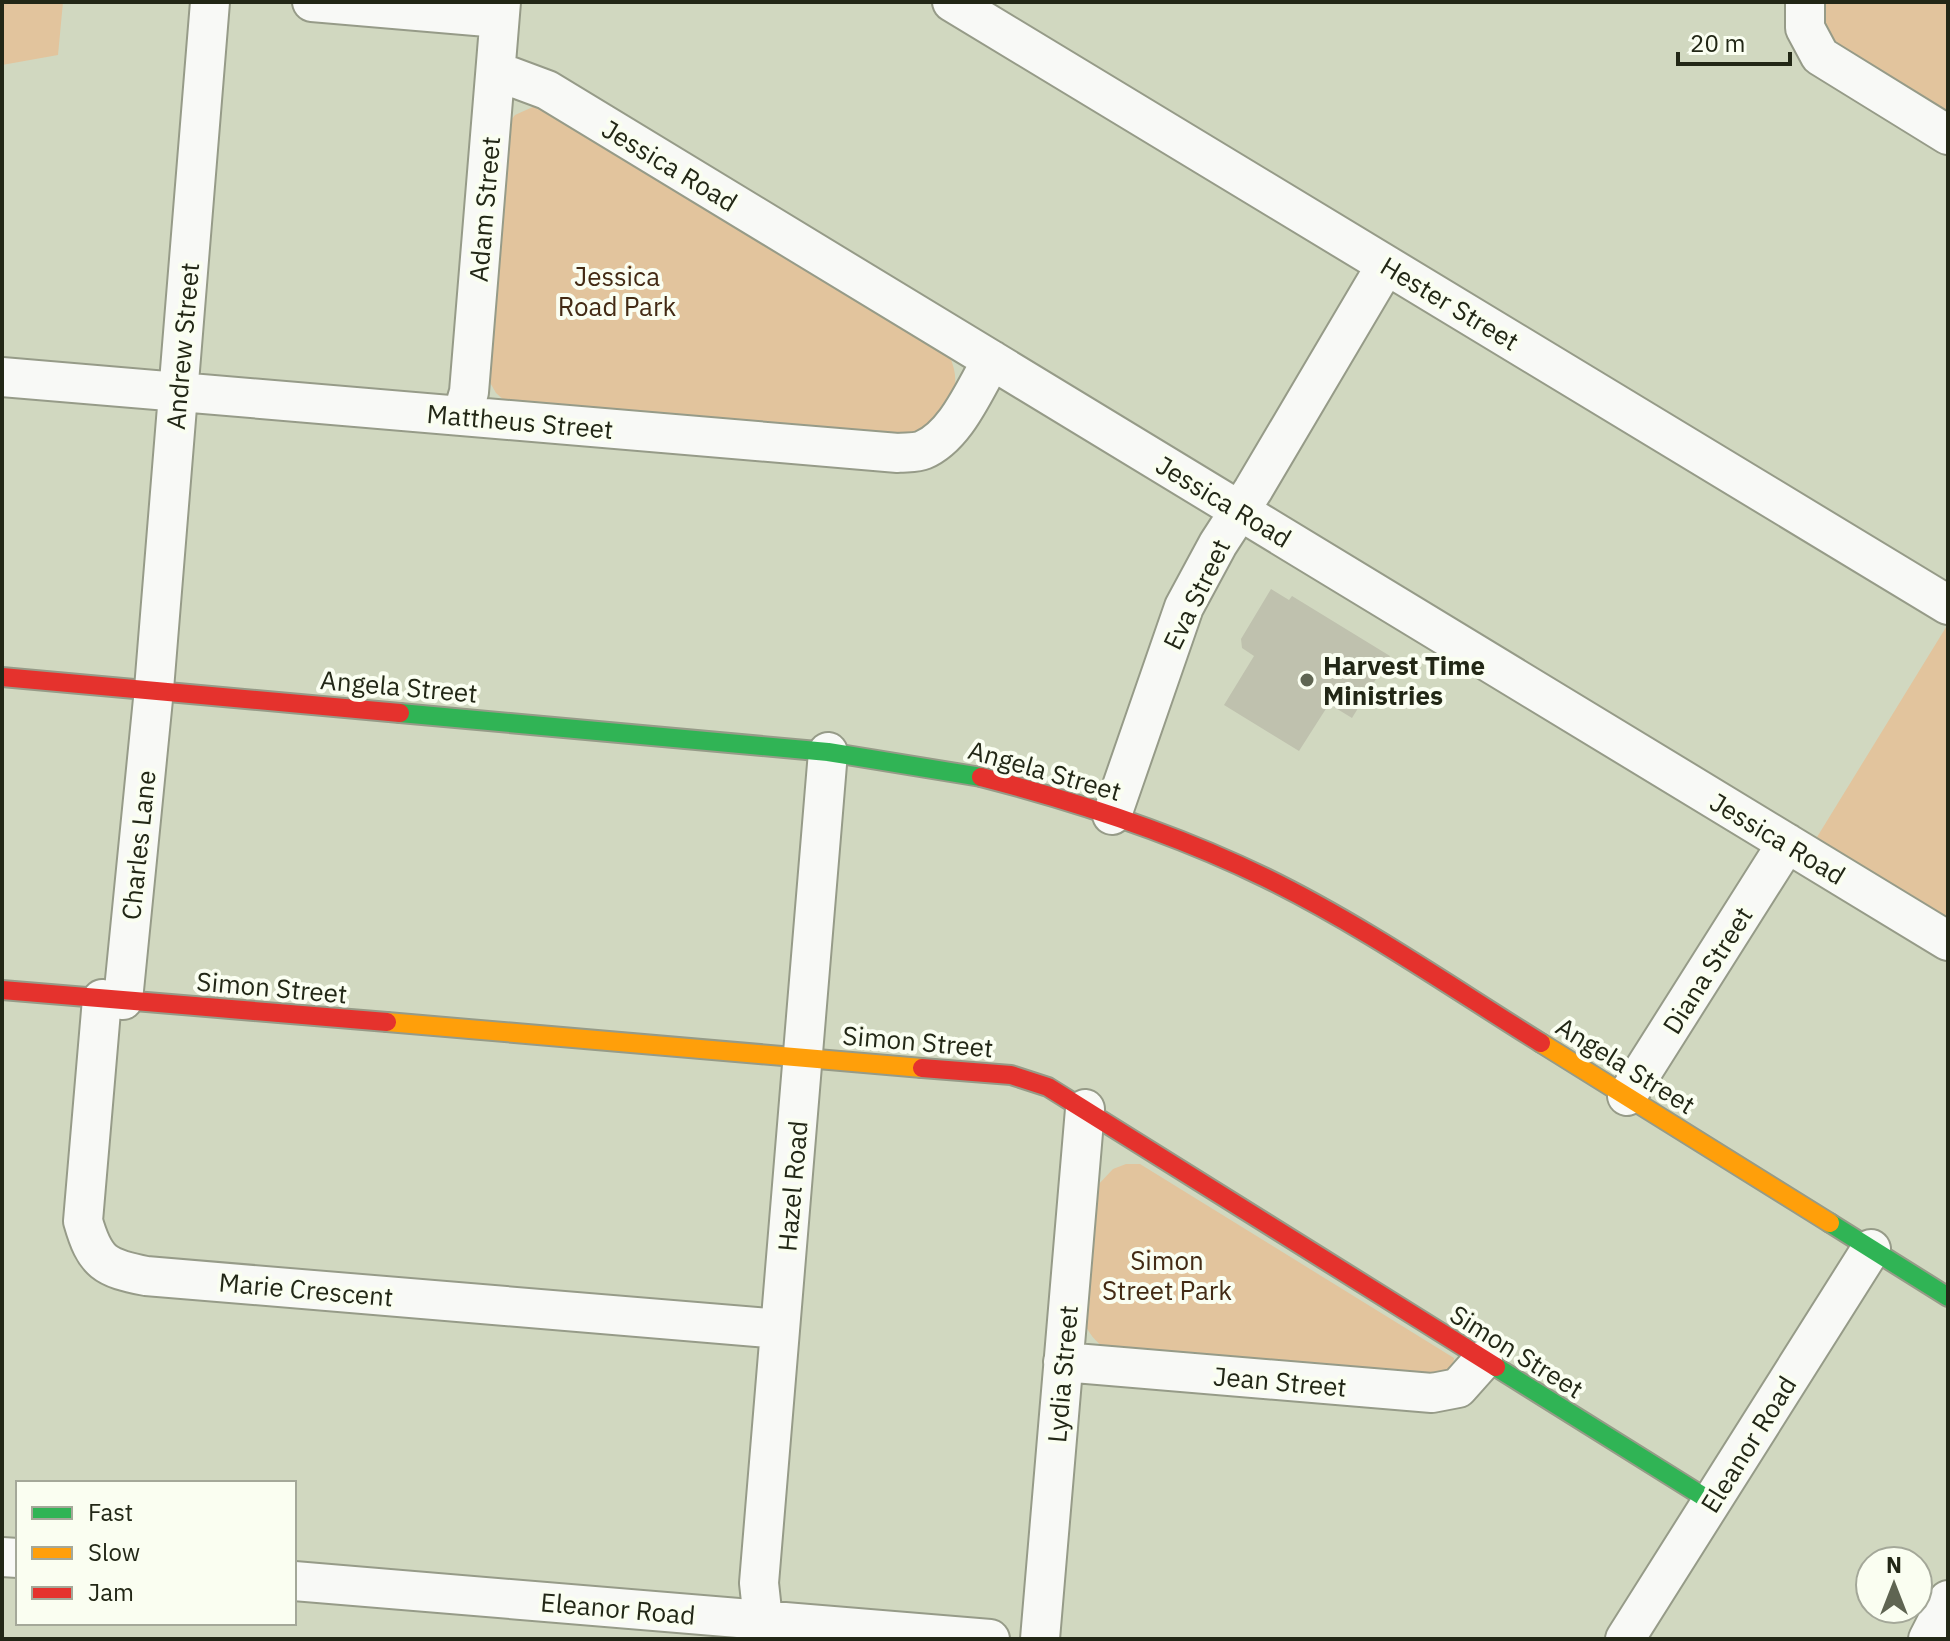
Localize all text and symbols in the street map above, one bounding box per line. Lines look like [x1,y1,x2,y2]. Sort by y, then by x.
scale bar [1678,16,1790,66]
text: 20 m [1690,27,1745,59]
street label: Jessica Road [596,111,744,219]
street label: Adam Street [461,135,507,283]
street label: Hester Street [1375,248,1525,358]
park label: Jessica Road Park [558,259,677,323]
street label: Andrew Street [158,261,206,431]
street label: Mattheus Street [425,396,615,446]
street label: Jessica Road [1150,447,1298,555]
street label: Eva Street [1155,533,1237,655]
place label: Harvest Time Ministries [1323,648,1485,712]
street label: Angela Street [319,662,479,710]
marker: Harvest Time Ministries [1298,671,1316,689]
street label: Angela Street [965,732,1125,808]
street label: Charles Lane [113,768,163,922]
street label: Jessica Road [1704,784,1852,892]
street label: Diana Street [1654,900,1760,1040]
street label: Simon Street [195,963,349,1011]
street label: Angela Street [1550,1009,1702,1121]
street label: Simon Street [841,1017,995,1065]
street label: Hazel Road [769,1119,815,1253]
park label: Simon Street Park [1102,1243,1232,1307]
street label: Marie Crescent [217,1264,395,1314]
street label: Simon Street [1444,1297,1590,1405]
street label: Lydia Street [1039,1304,1085,1444]
street label: Jean Street [1212,1358,1348,1404]
street label: Eleanor Road [1692,1369,1804,1519]
legend [16,1481,296,1625]
text: Fast [88,1496,133,1528]
text: Slow [88,1536,140,1568]
north arrow [1854,1545,1934,1625]
text: N [1886,1550,1902,1579]
text: Jam [88,1576,134,1608]
street label: Eleanor Road [539,1584,697,1632]

